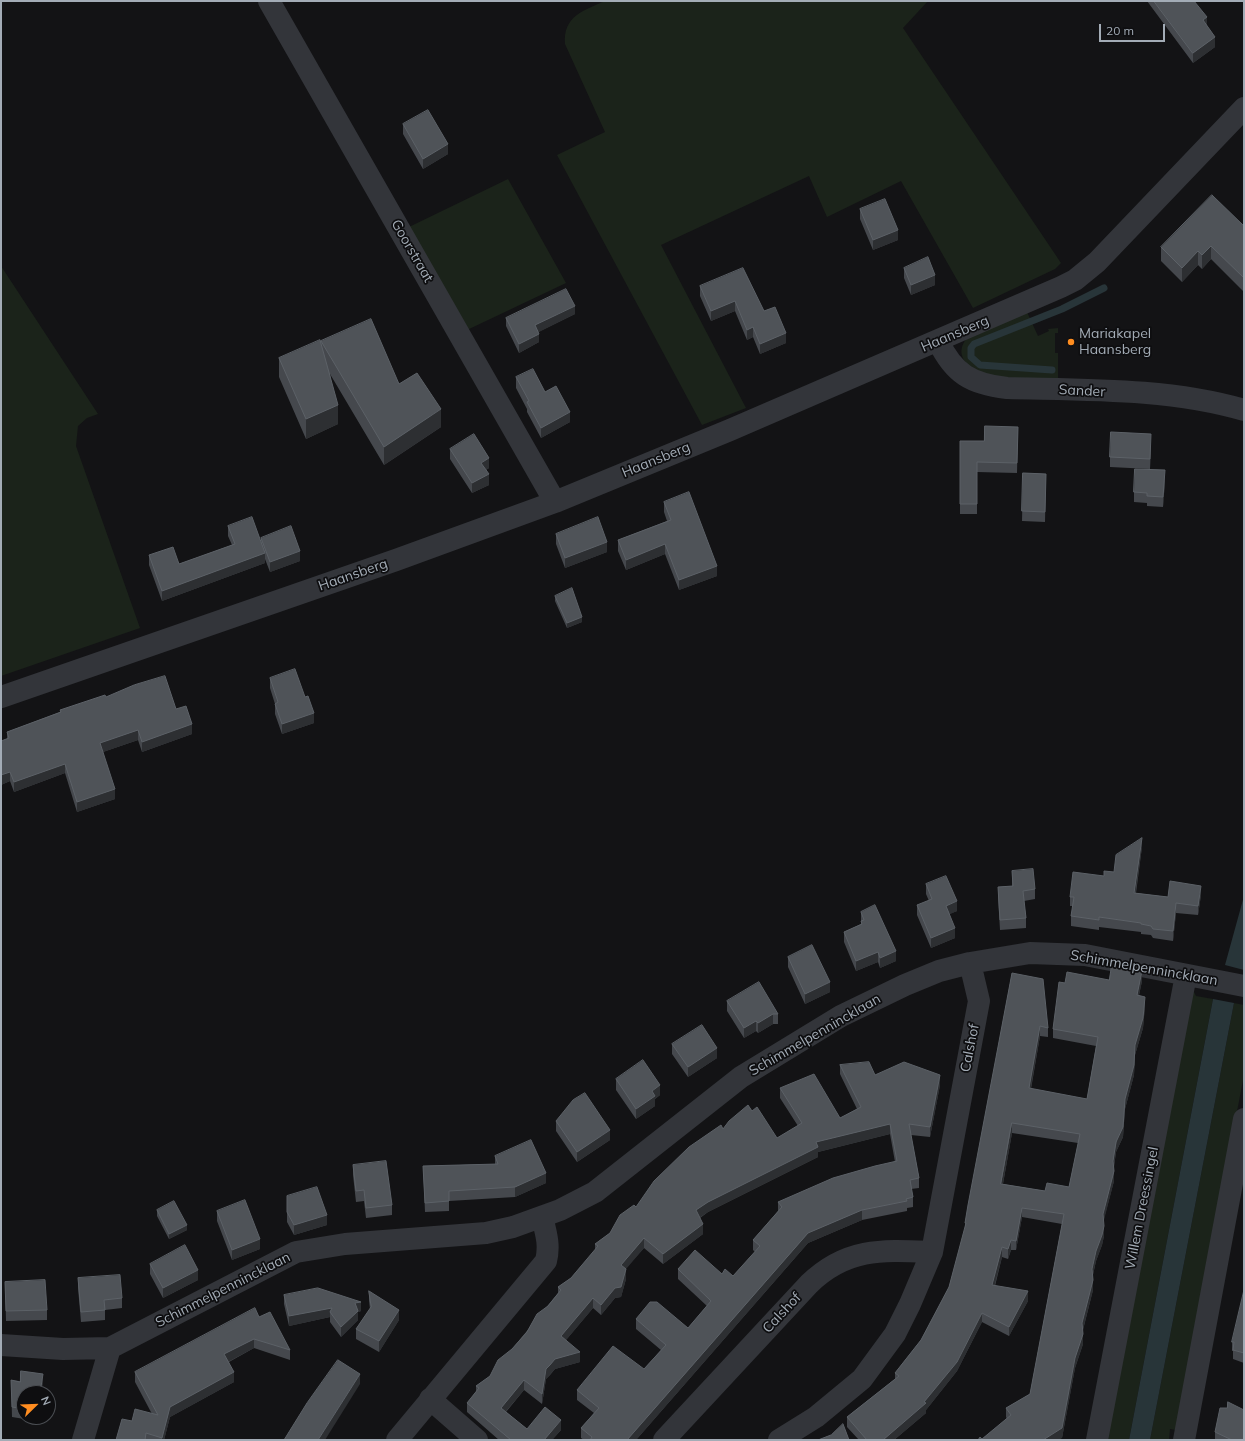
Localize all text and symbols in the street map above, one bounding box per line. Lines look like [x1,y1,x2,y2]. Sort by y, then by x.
scale bar [1101,16,1167,42]
text: 20 m [1106,23,1134,38]
street label: Goorstraat [387,217,437,285]
street label: Haansberg [919,312,991,356]
place label: Mariakapel Haansberg [1079,326,1151,358]
marker: Mariakapel Haansberg [1066,337,1076,347]
street label: Sander [1058,381,1106,401]
street label: Haansberg [619,439,693,481]
street label: Haansberg [316,555,390,595]
street label: Schimmelpennincklaan [1069,947,1219,989]
street label: Schimmelpennincklaan [746,990,884,1080]
street label: Calshof [957,1022,983,1074]
street label: Willem Dreessingel [1122,1145,1162,1271]
street label: Schimmelpennincklaan [153,1249,293,1331]
street label: Calshof [759,1289,805,1337]
north arrow [16,1385,56,1425]
text: N [38,1394,54,1407]

